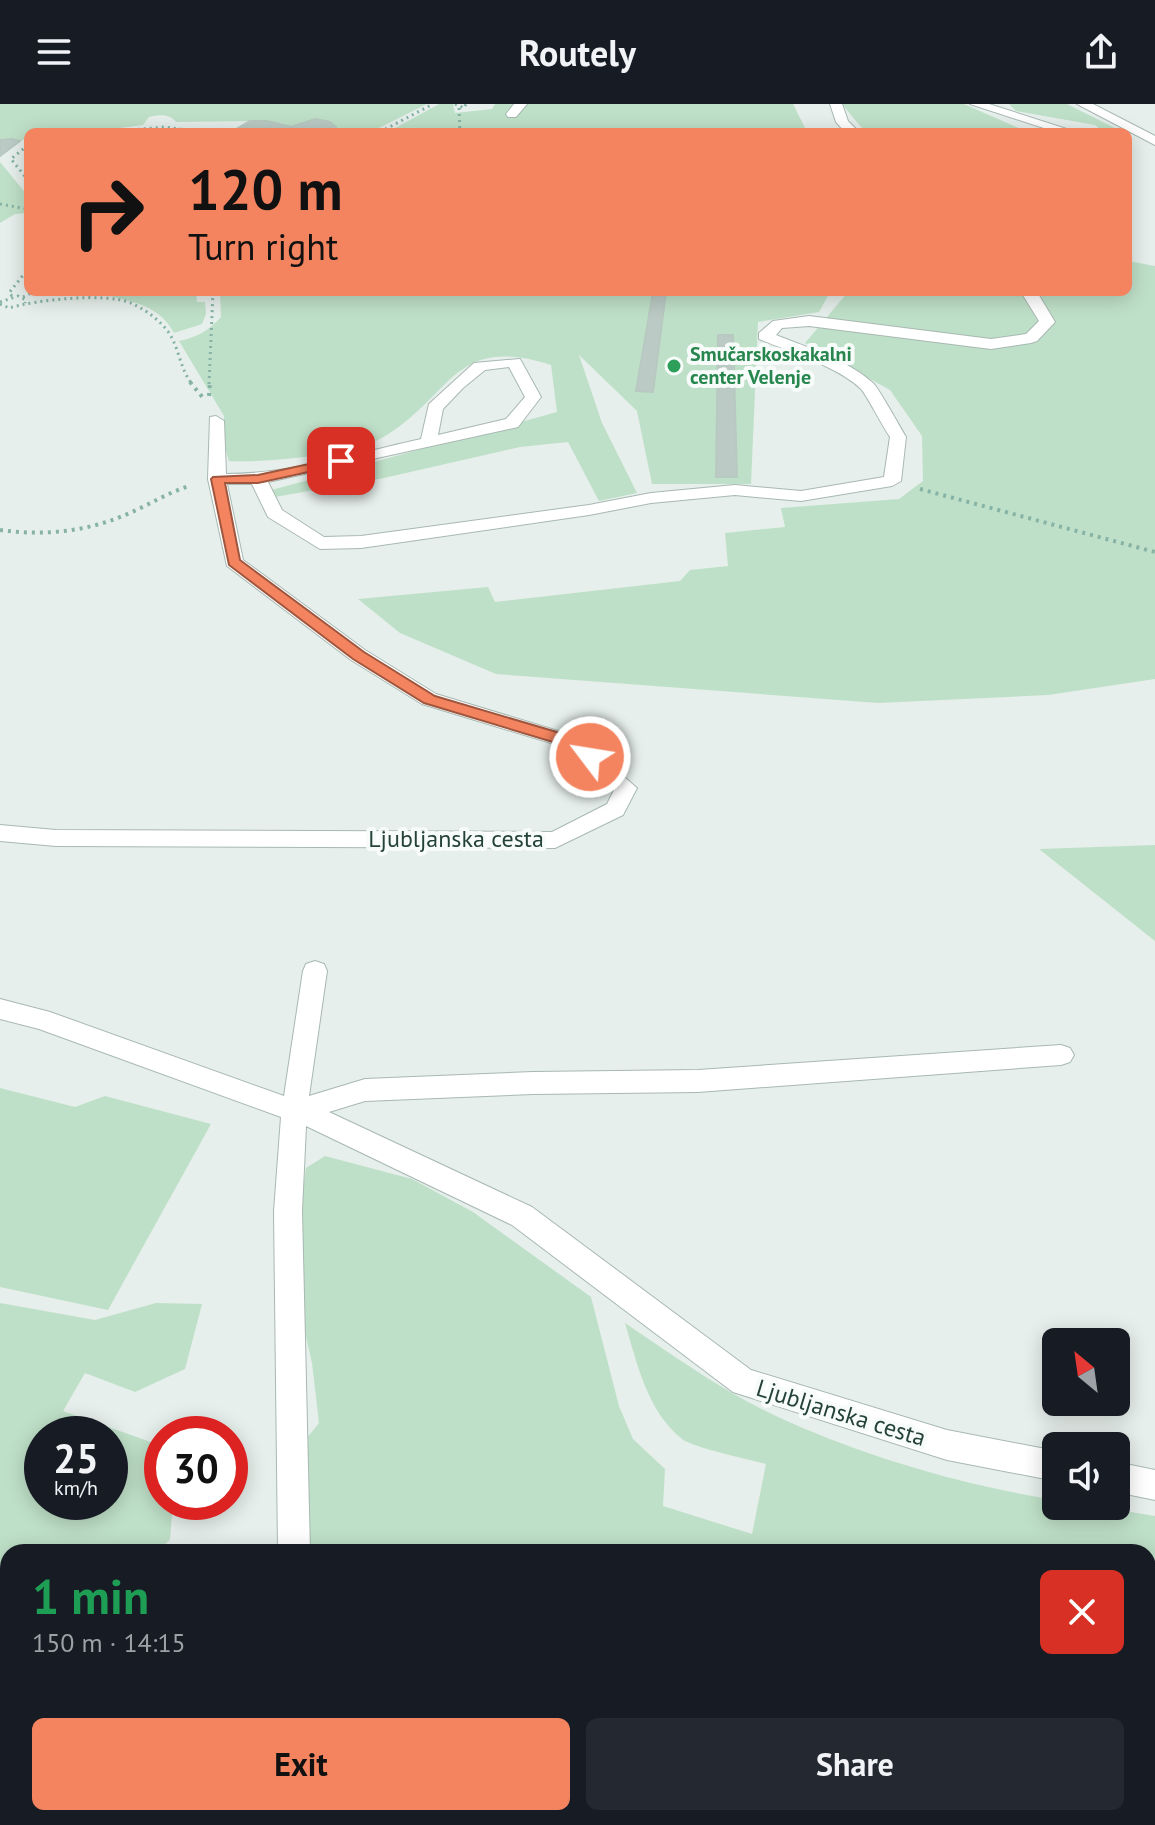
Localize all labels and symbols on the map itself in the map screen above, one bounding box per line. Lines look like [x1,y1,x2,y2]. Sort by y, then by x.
place label: Smučarskoskakalni center Velenje [690,341,852,390]
marker: Smučarskoskakalni center Velenje [665,357,683,375]
pin [307,427,375,495]
position arrow [548,715,632,799]
street label: Ljubljanska cesta [368,823,544,854]
north arrow [1042,1328,1130,1416]
street label: Ljubljanska cesta [753,1372,930,1453]
speed limit sign: 30 [144,1416,248,1520]

